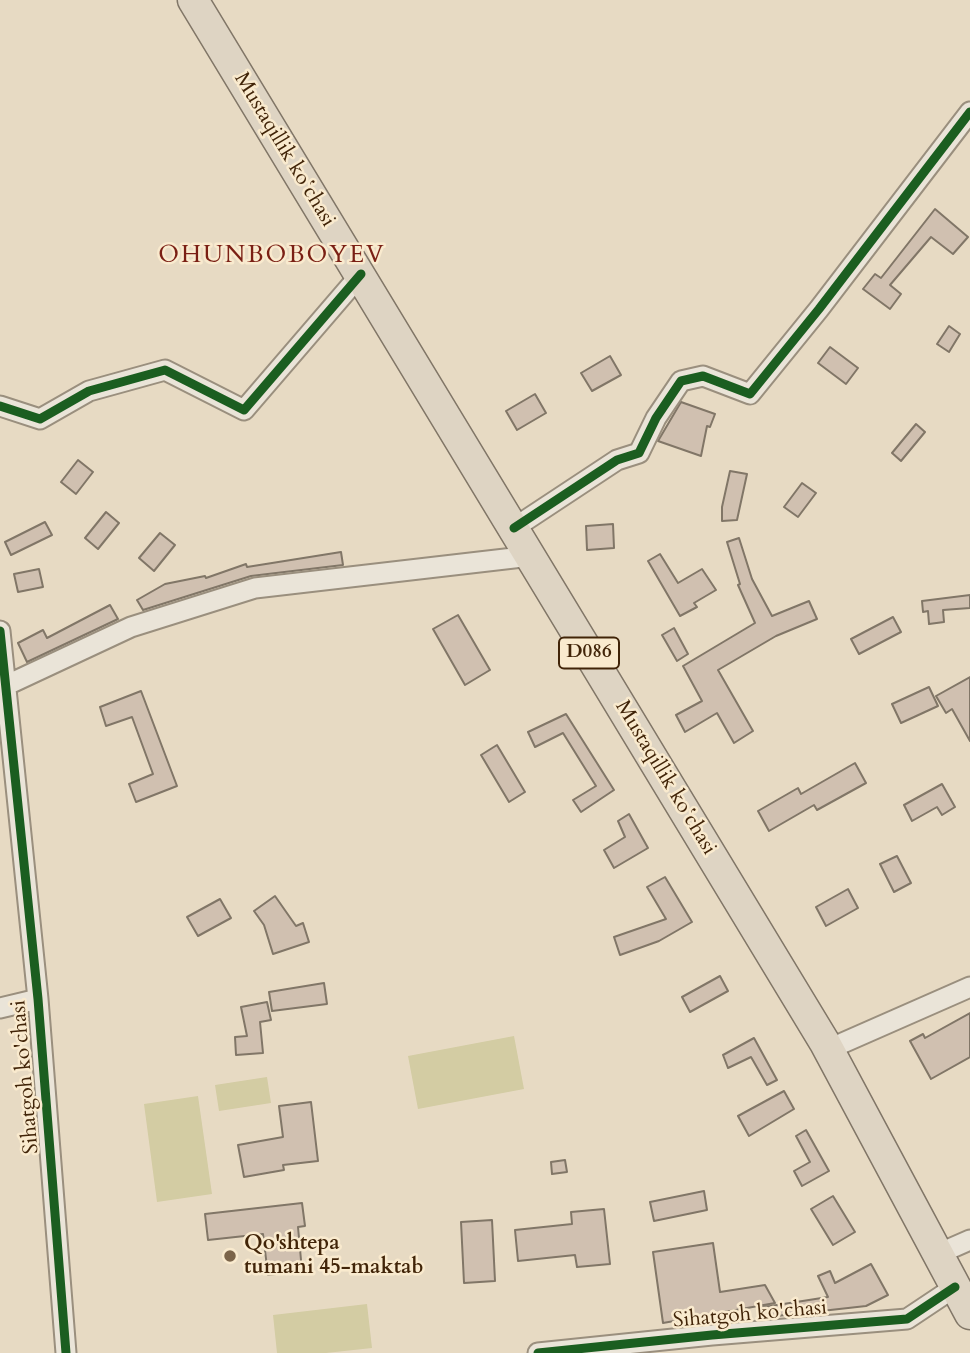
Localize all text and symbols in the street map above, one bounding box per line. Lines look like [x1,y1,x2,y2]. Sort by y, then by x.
street label: Mustaqillik koʻchasi [228,68,340,232]
district label: OHUNBOBOYEV [160,242,384,270]
road number: D086 [559,638,619,668]
street label: Mustaqillik koʻchasi [609,696,721,860]
street label: Sihatgoh ko'chasi [7,999,45,1155]
place label: Qo'shtepa tumani 45-maktab [244,1231,424,1281]
marker: Qo'shtepa tumani 45-maktab [222,1248,238,1264]
street label: Sihatgoh ko'chasi [672,1296,828,1334]

